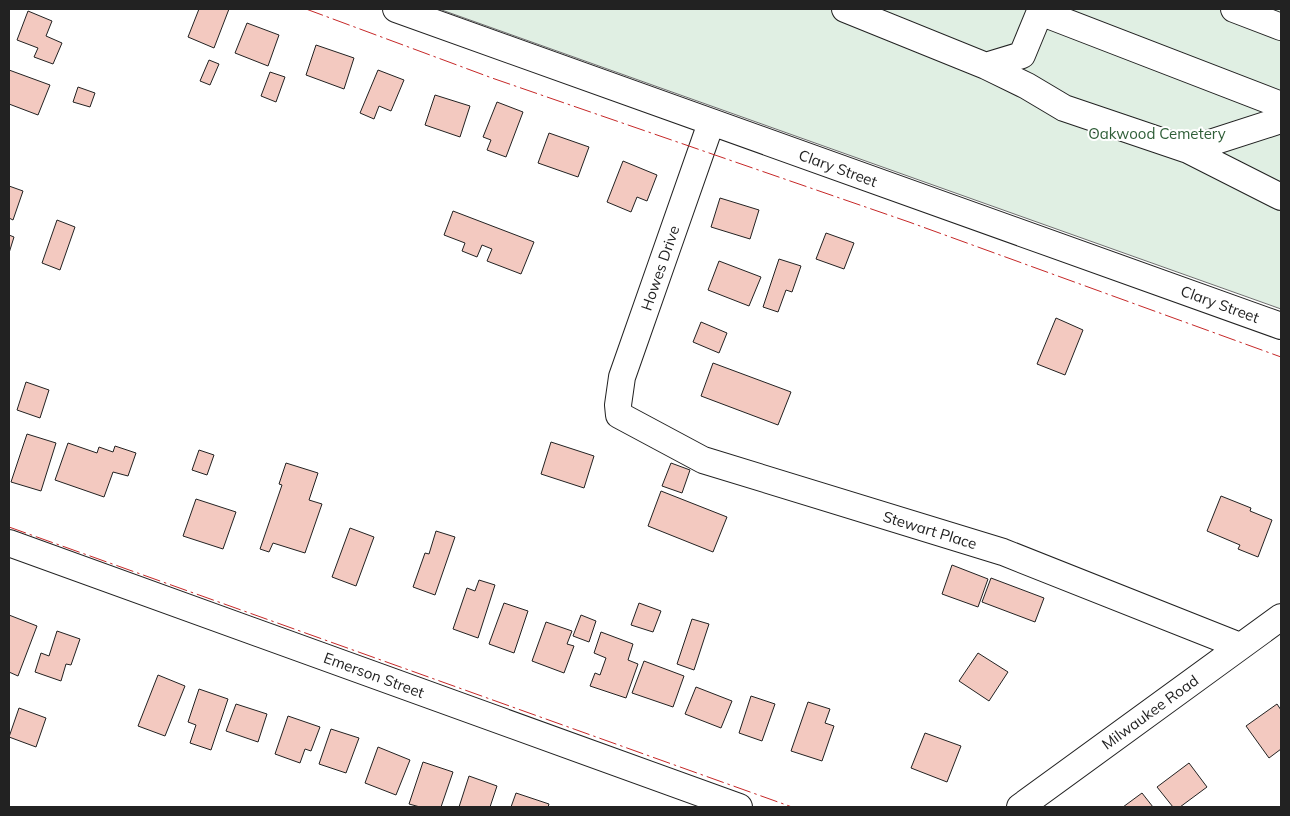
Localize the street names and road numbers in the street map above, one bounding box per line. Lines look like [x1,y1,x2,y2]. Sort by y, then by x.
street label: Clary Street [796,145,880,191]
street label: Howes Drive [637,223,683,313]
street label: Clary Street [1178,281,1262,327]
street label: Stewart Place [881,507,979,553]
street label: Emerson Street [321,648,427,702]
street label: Milwaukee Road [1098,670,1202,754]

